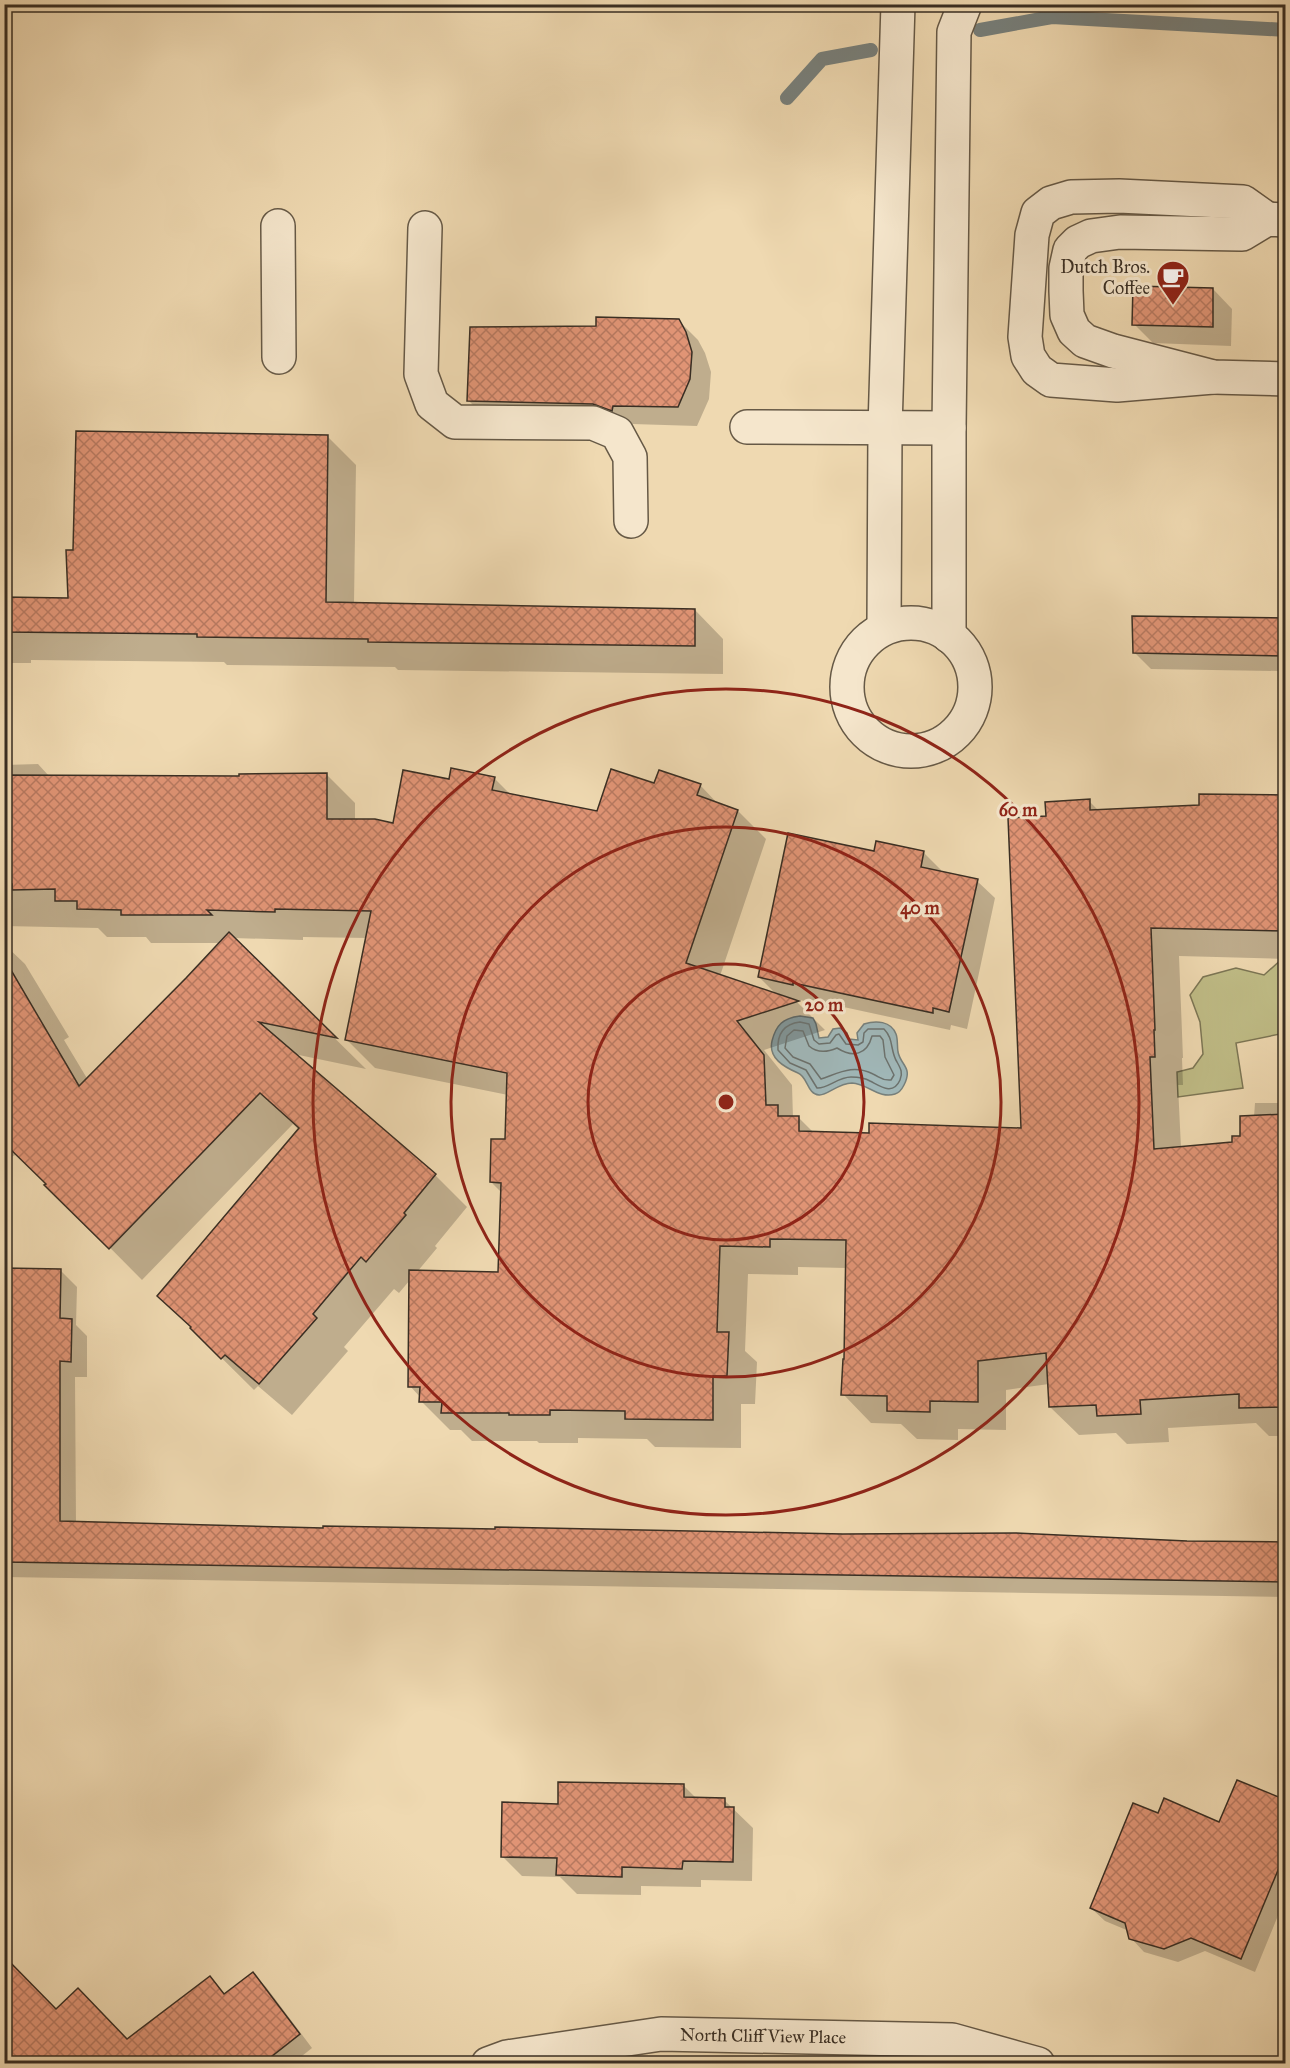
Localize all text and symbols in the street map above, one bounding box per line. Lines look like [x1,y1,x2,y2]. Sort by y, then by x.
place label: Dutch Bros. Coffee [1060,256,1150,299]
cafe icon: Dutch Bros. Coffee [1155,259,1191,306]
text: 60 m [999,799,1038,821]
text: 40 m [900,897,941,920]
text: 20 m [805,994,844,1016]
centre of rings [716,1092,736,1112]
street label: North Cliff View Place [680,2024,846,2048]

